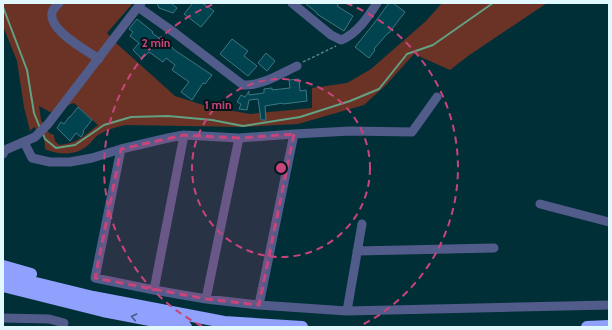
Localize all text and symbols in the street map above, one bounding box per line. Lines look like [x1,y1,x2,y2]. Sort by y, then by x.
text: 2 min [142,35,170,50]
text: 1 min [204,97,232,112]
centre of rings [274,161,288,175]
one-way arrow [131,314,137,322]

